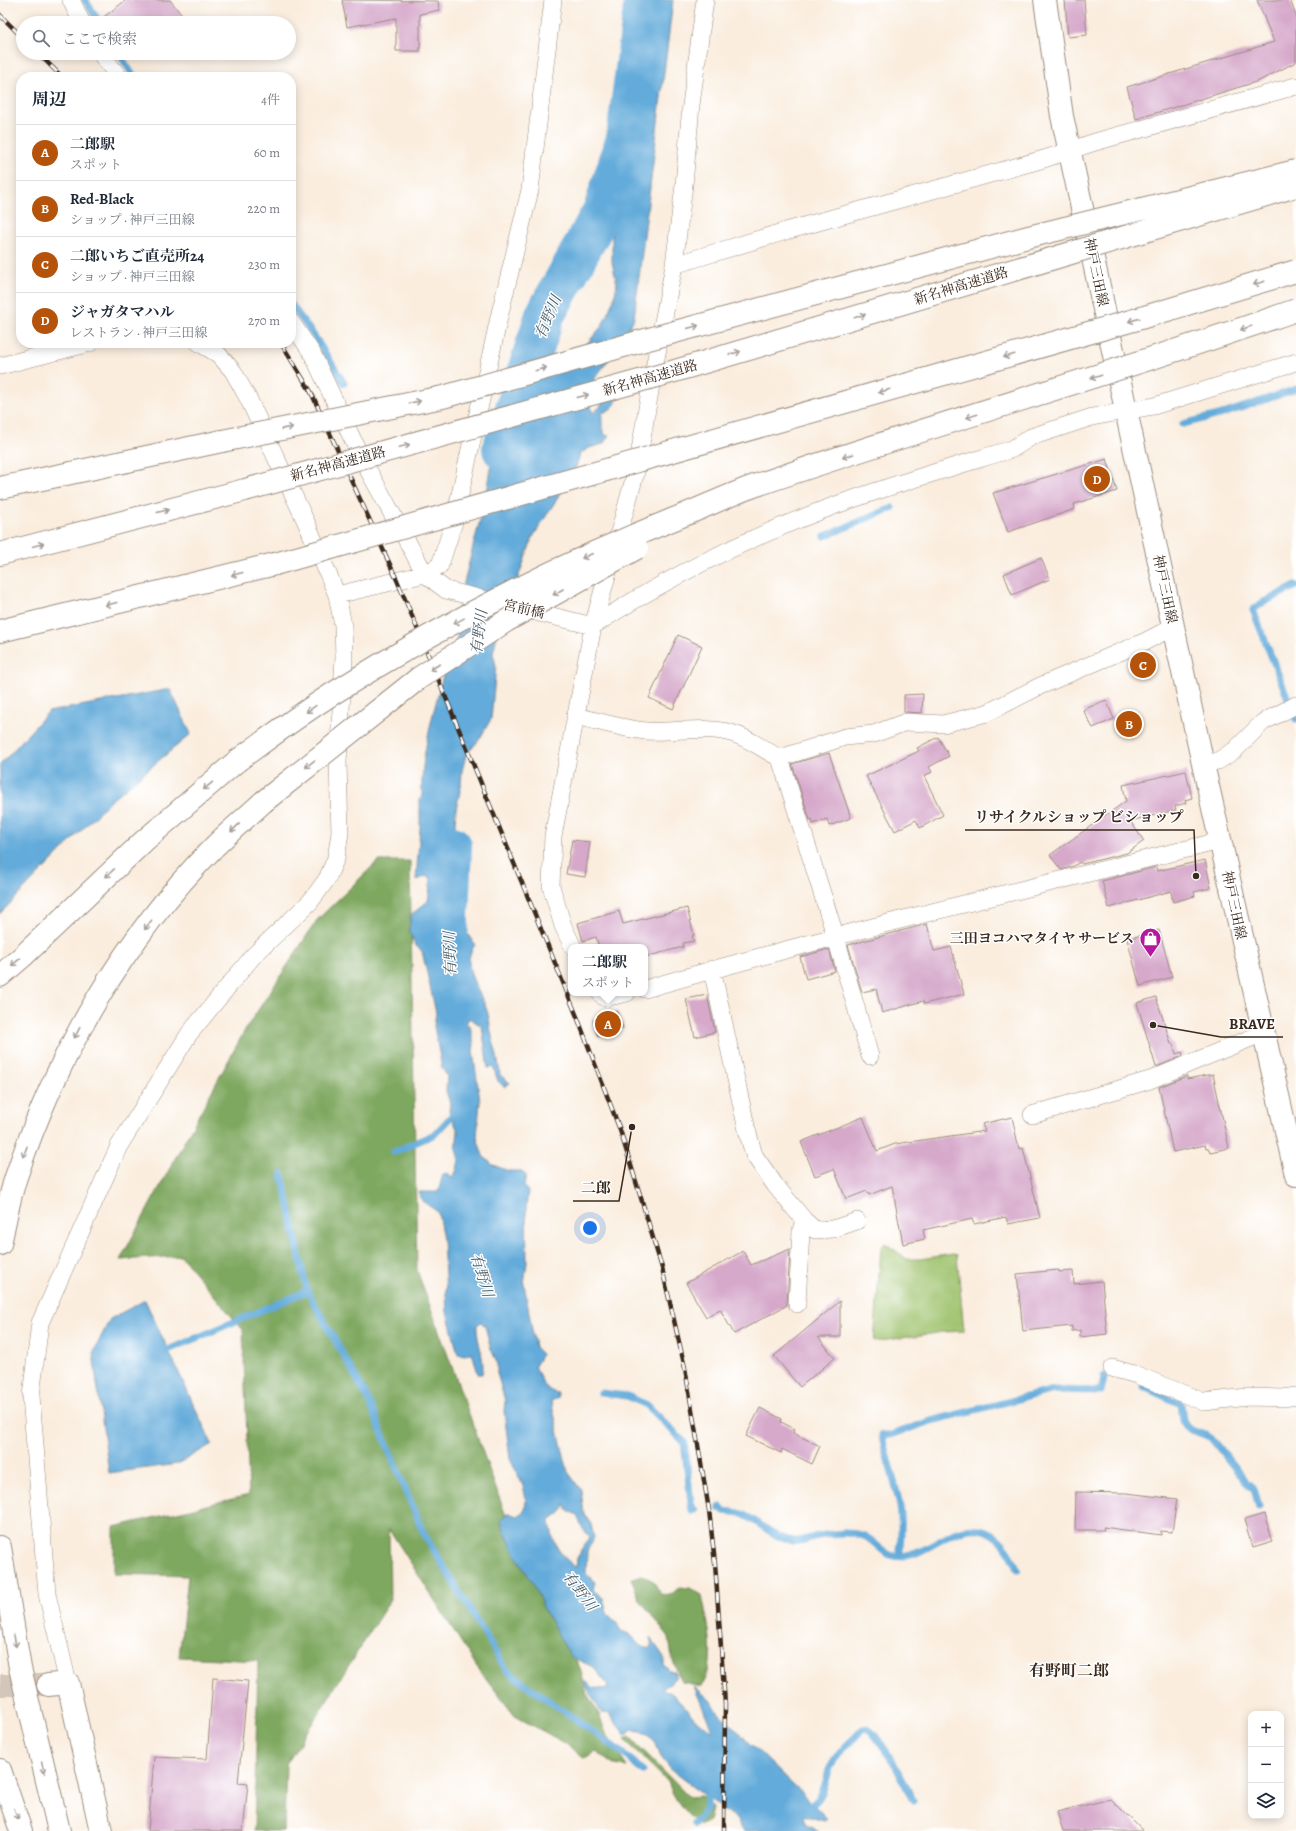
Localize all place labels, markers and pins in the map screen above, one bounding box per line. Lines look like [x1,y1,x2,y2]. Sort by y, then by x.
pin: D [1084,464,1110,494]
pin: C [1130,650,1156,680]
pin: B [1116,709,1142,739]
callout: リサイクルショップ ビショップ [965,803,1194,830]
shop icon: 三田ヨコハマタイヤ サービス [1137,925,1163,958]
place label: 三田ヨコハマタイヤ サービス [950,929,1134,948]
pin: A [595,1009,621,1039]
callout: BRAVE [1221,1010,1283,1037]
callout: 二郎 [573,1174,619,1201]

